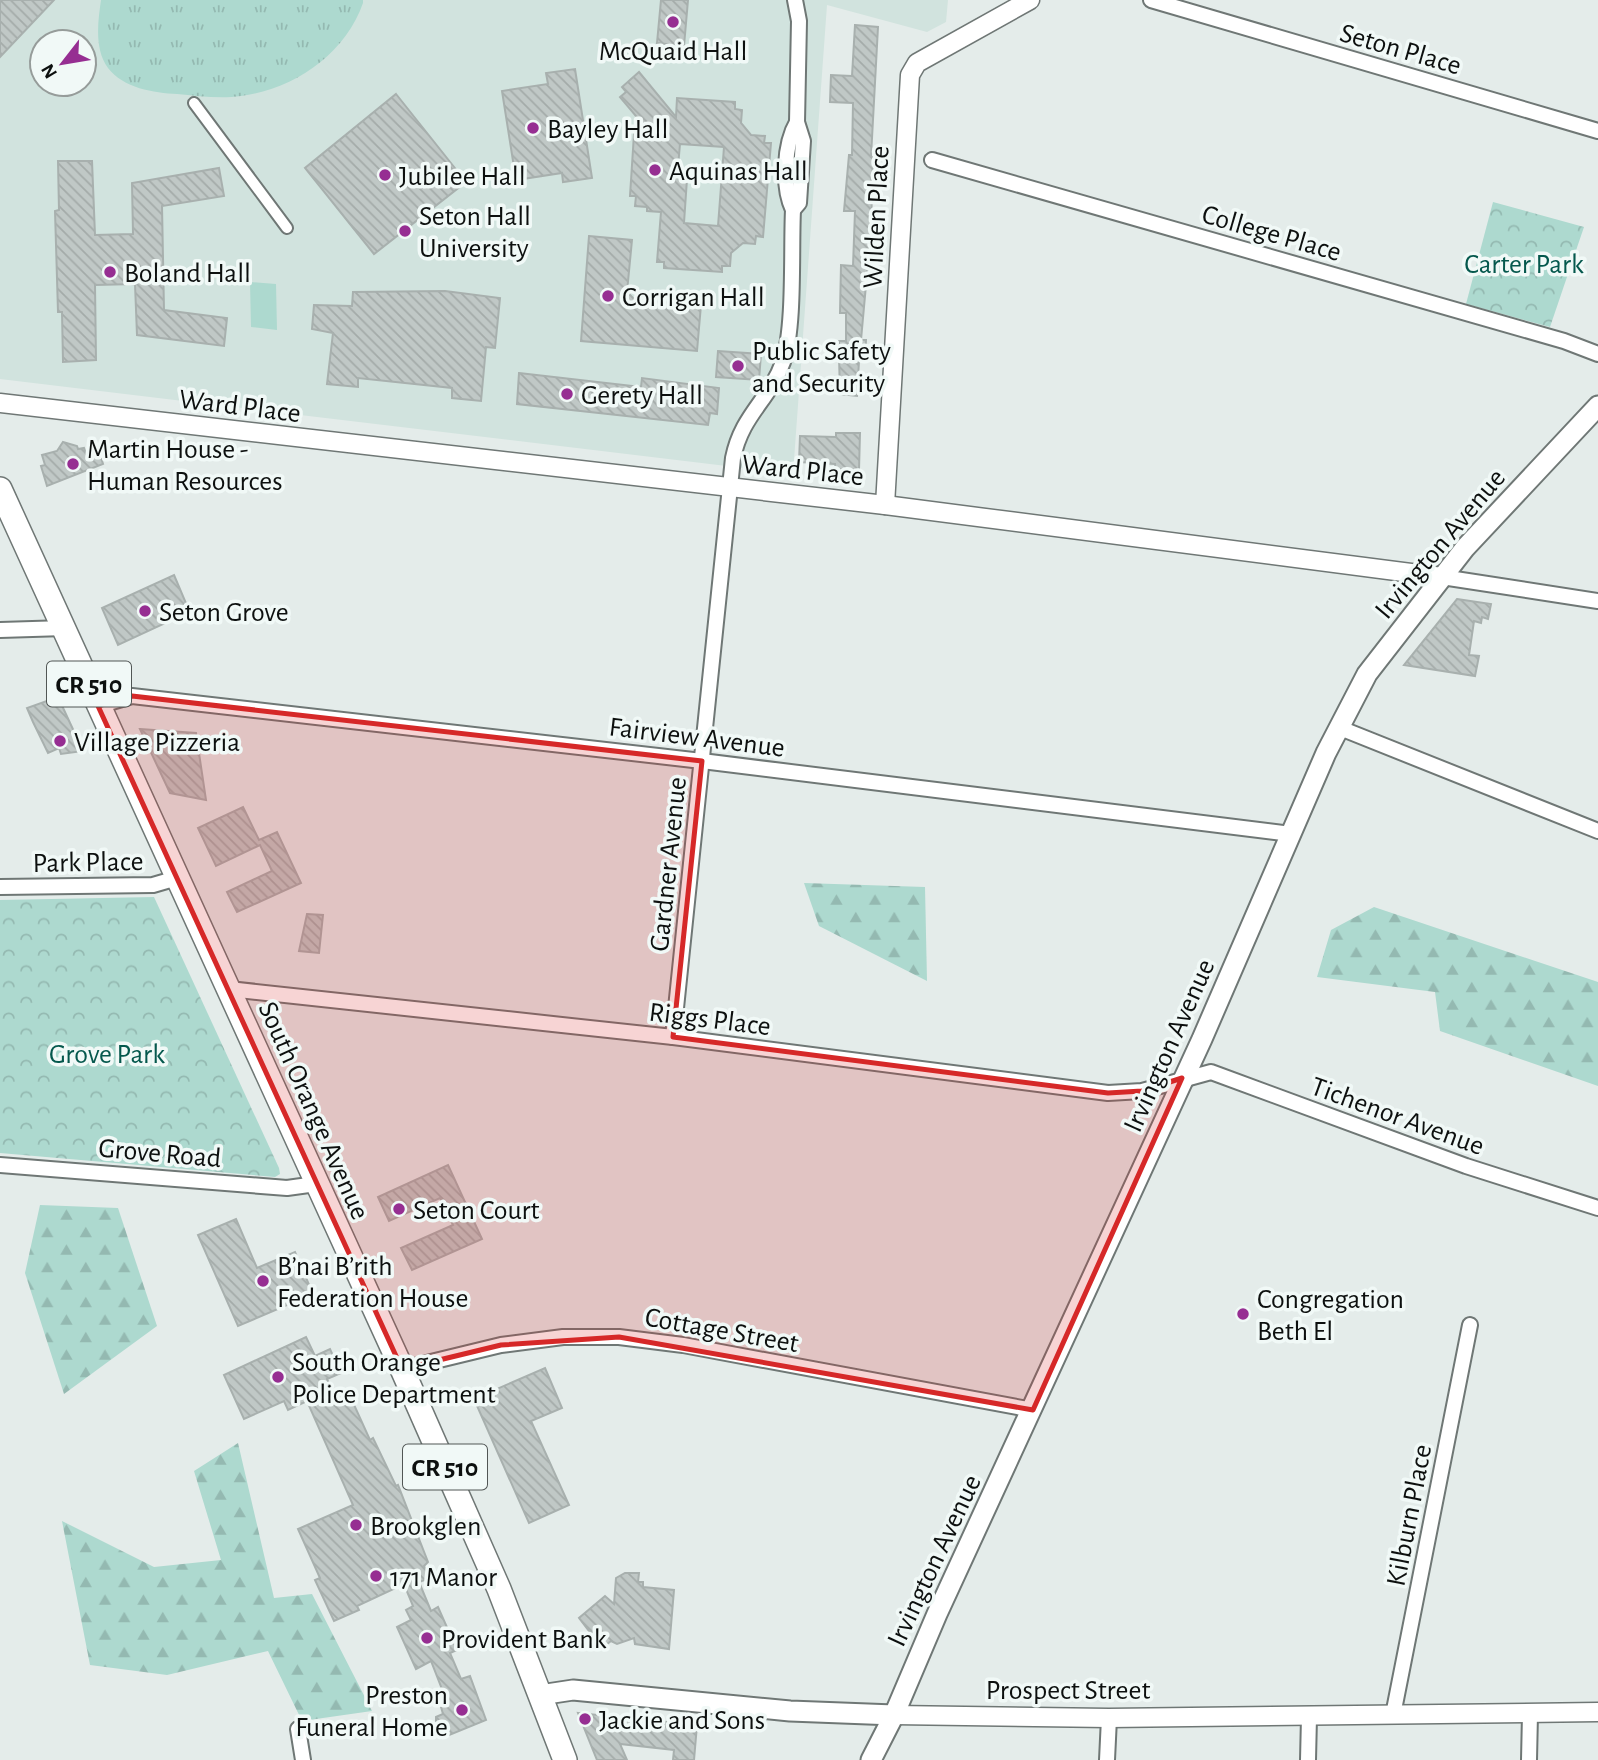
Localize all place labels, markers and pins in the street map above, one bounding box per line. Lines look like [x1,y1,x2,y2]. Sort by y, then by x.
marker: McQuaid Hall [665,14,681,30]
place label: McQuaid Hall [599,38,747,66]
place label: Bayley Hall [547,116,668,144]
marker: Bayley Hall [525,120,541,136]
place label: Aquinas Hall [669,158,808,186]
marker: Aquinas Hall [647,162,663,178]
place label: Jubilee Hall [399,163,526,191]
marker: Jubilee Hall [377,167,393,183]
place label: Seton Hall University [419,203,531,263]
marker: Seton Hall University [397,223,413,239]
place label: Boland Hall [124,260,251,288]
marker: Boland Hall [102,264,118,280]
place label: Corrigan Hall [622,284,765,312]
marker: Corrigan Hall [600,288,616,304]
place label: Public Safety and Security [752,338,891,398]
marker: Public Safety and Security [730,358,746,374]
place label: Gerety Hall [581,382,703,410]
marker: Gerety Hall [559,386,575,402]
place label: Martin House - Human Resources [87,436,283,496]
marker: Martin House - Human Resources [65,456,81,472]
place label: Seton Grove [159,599,289,627]
marker: Seton Grove [137,603,153,619]
place label: Village Pizzeria [74,729,240,757]
marker: Village Pizzeria [52,733,68,749]
place label: Seton Court [413,1197,539,1225]
marker: Seton Court [391,1201,407,1217]
place label: B’nai B’rith Federation House [277,1253,468,1313]
marker: B’nai B’rith Federation House [255,1273,271,1289]
place label: Congregation Beth El [1257,1286,1404,1346]
marker: Congregation Beth El [1235,1306,1251,1322]
place label: South Orange Police Department [292,1349,496,1409]
marker: South Orange Police Department [270,1369,286,1385]
place label: Brookglen [370,1513,481,1541]
marker: Brookglen [348,1517,364,1533]
place label: 171 Manor [390,1564,497,1592]
marker: 171 Manor [368,1568,384,1584]
place label: Provident Bank [441,1626,607,1654]
marker: Provident Bank [419,1630,435,1646]
place label: Preston Funeral Home [295,1682,448,1742]
marker: Preston Funeral Home [454,1702,470,1718]
place label: Jackie and Sons [599,1707,765,1735]
marker: Jackie and Sons [577,1711,593,1727]

